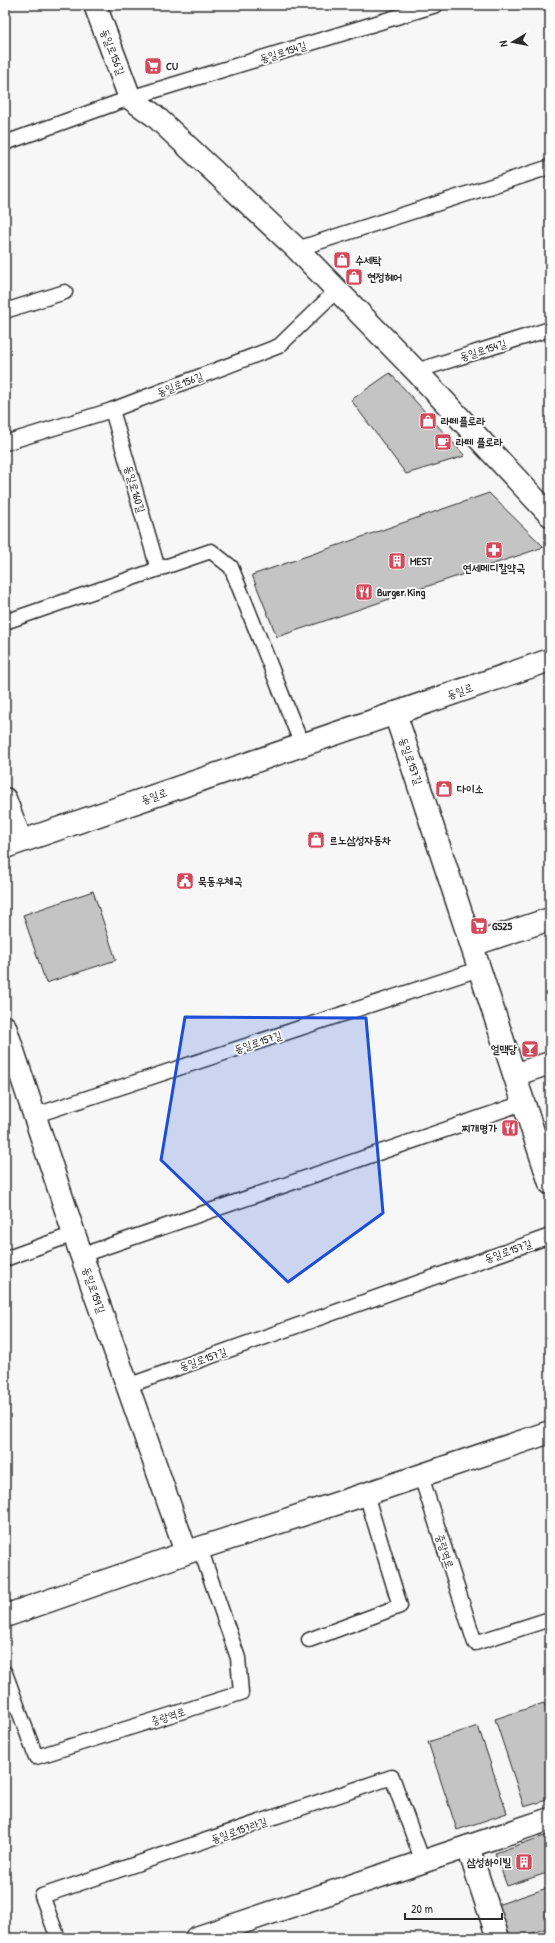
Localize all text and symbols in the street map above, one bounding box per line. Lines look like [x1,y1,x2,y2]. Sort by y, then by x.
north arrow [493,22,533,62]
street label: 동일로156길 [98,27,128,77]
street label: 동일로154길 [258,38,308,66]
text: N [496,39,511,48]
supermarket icon: CU [143,56,163,76]
place label: CU [166,59,178,73]
shop icon: 수세탁 [332,250,352,270]
place label: 수세탁 [355,253,382,267]
shop icon: 현정헤어 [344,267,364,287]
place label: 현정헤어 [367,270,402,284]
street label: 동일로154길 [458,336,508,364]
street label: 동일로156길 [155,369,205,399]
shop icon: 라떼플로라 [418,411,438,431]
place label: 라떼플로라 [440,414,485,428]
cafe icon: 라떼 플로라 [433,432,453,452]
place label: 라떼 플로라 [455,435,503,449]
street label: 동일로160길 [122,464,148,514]
pharmacy icon: 연세메디칼약국 [484,540,504,560]
building icon: MEST [387,551,407,571]
place label: MEST [410,554,432,568]
place label: 연세메디칼약국 [463,561,525,575]
restaurant icon: Burger King [354,582,374,602]
place label: Burger King [377,585,425,600]
street label: 동일로 [445,680,475,702]
street label: 동일로157길 [396,735,426,787]
shop icon: 다이소 [434,779,454,799]
place label: 다이소 [457,782,484,796]
street label: 동일로 [139,785,169,807]
shop icon: 르노삼성자동차 [306,830,326,850]
place label: 르노삼성자동차 [329,833,391,847]
public building icon: 묵동우체국 [175,871,195,891]
place label: 묵동우체국 [198,874,242,888]
supermarket icon: GS25 [469,916,489,936]
place label: GS25 [492,919,512,933]
street label: 동일로157길 [232,1028,284,1056]
bar icon: 얼맥당 [520,1039,540,1059]
place label: 얼맥당 [490,1042,517,1056]
restaurant icon: 찌개명가 [500,1118,520,1138]
place label: 찌개명가 [462,1121,497,1135]
street label: 동일로157길 [482,1236,534,1266]
street label: 동일로159길 [80,1265,108,1315]
street label: 동일로157길 [177,1344,229,1374]
street label: 중랑역로 [433,1532,457,1570]
street label: 중랑역로 [149,1704,187,1728]
street label: 동일로157라길 [209,1814,269,1846]
building icon: 삼성하이빌 [514,1852,534,1872]
place label: 삼성하이빌 [467,1855,512,1869]
scale bar [405,1895,502,1921]
text: 20 m [411,1900,433,1917]

